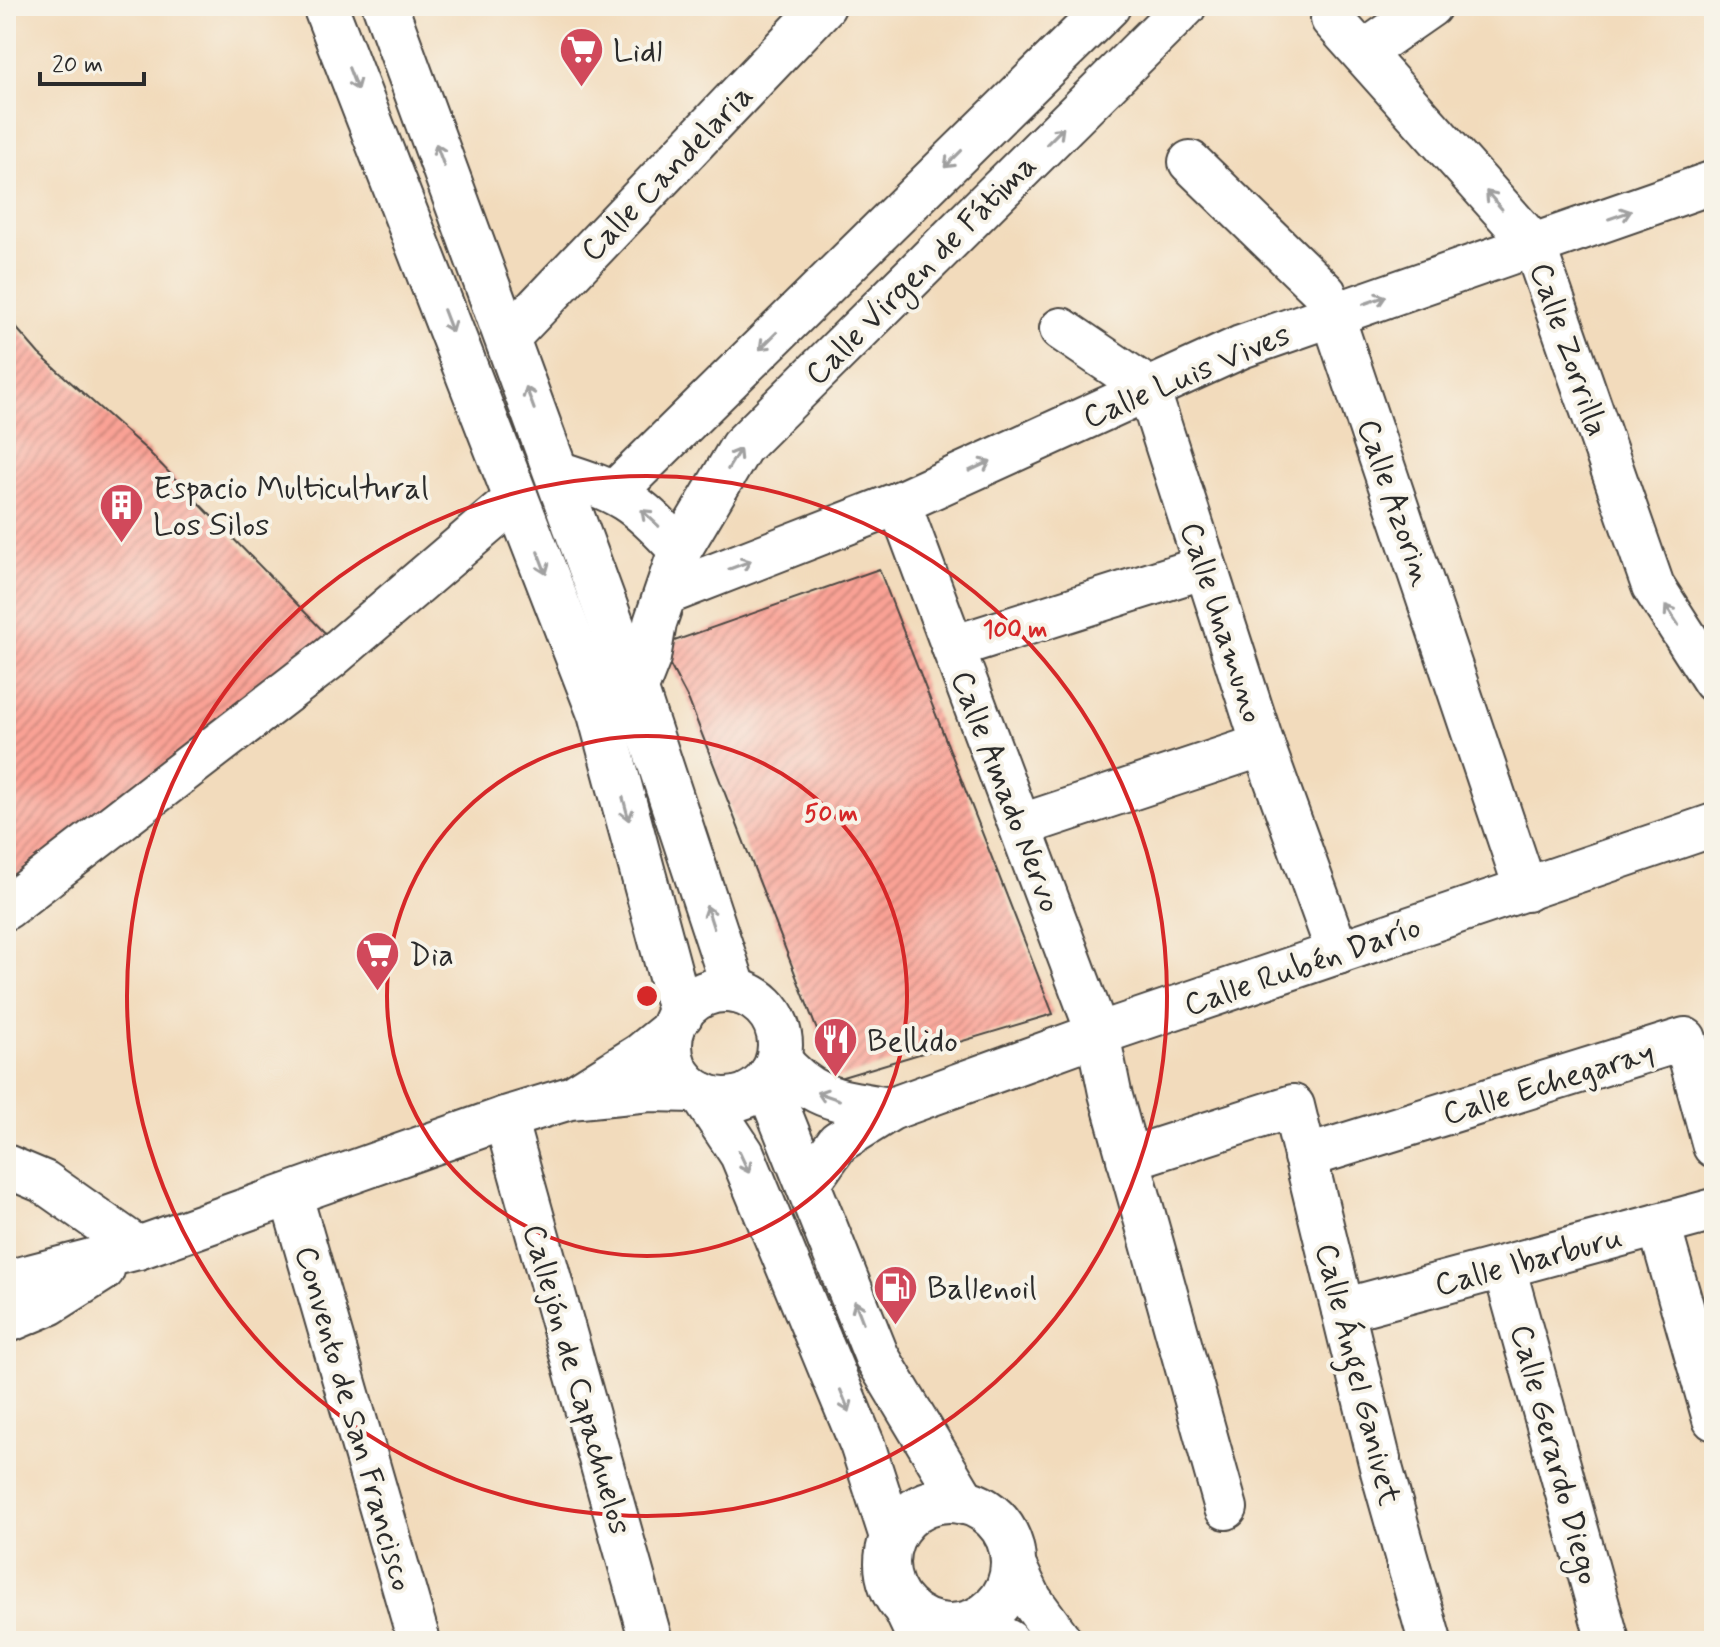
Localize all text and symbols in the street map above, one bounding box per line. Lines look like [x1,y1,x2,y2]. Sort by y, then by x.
supermarket icon: Lidl [558,26,606,89]
place label: Lidl [613,31,662,73]
scale bar [40,36,144,86]
text: 20 m [52,50,103,81]
one-way arrow [347,66,361,91]
street label: Calle Candelaria [572,76,763,271]
one-way arrow [1045,126,1065,145]
one-way arrow [432,143,446,167]
street label: Calle Virgen de Fátima [797,146,1048,397]
one-way arrow [944,149,963,168]
one-way arrow [1485,191,1503,211]
one-way arrow [1608,207,1632,221]
street label: Calle Zorrilla [1519,257,1617,442]
one-way arrow [1362,292,1387,307]
one-way arrow [442,308,456,333]
street label: Calle Luis Vives [1077,314,1297,439]
one-way arrow [759,331,778,350]
one-way arrow [522,386,537,411]
street label: Calle Azorin [1346,414,1442,592]
one-way arrow [726,448,742,471]
one-way arrow [968,457,992,472]
place label: Espacio Multicultural Los Silos [153,468,429,547]
building icon: Espacio Multicultural Los Silos [98,481,146,544]
one-way arrow [640,509,660,528]
street label: Calle Unamuno [1169,517,1273,728]
one-way arrow [536,550,550,575]
one-way arrow [727,557,752,571]
one-way arrow [1664,604,1680,627]
text: 100 m [983,615,1047,646]
street label: Calle Amado Nervo [940,665,1071,919]
one-way arrow [619,796,634,822]
text: 50 m [804,799,858,830]
one-way arrow [702,905,717,930]
street label: Calle Rubén Darío [1179,907,1427,1027]
supermarket icon: Dia [354,930,402,993]
place label: Dia [409,935,454,977]
centre of rings [633,982,661,1010]
restaurant icon: Bellido [812,1016,860,1079]
place label: Bellido [867,1021,958,1063]
street label: Calle Echegaray [1438,1032,1659,1136]
one-way arrow [815,1088,840,1103]
one-way arrow [738,1149,753,1173]
street label: Calle Ibarburu [1430,1217,1627,1307]
street label: Callejón de Capachuelos [512,1219,641,1540]
street label: Calle Ángel Ganivet [1301,1239,1410,1511]
street label: Convento de San Francisco [284,1241,422,1596]
fuel station icon: Ballenoil [872,1263,920,1326]
place label: Ballenoil [927,1268,1037,1310]
one-way arrow [851,1300,865,1325]
street label: Calle Gerardo Diego [1497,1320,1609,1590]
one-way arrow [838,1388,853,1413]

